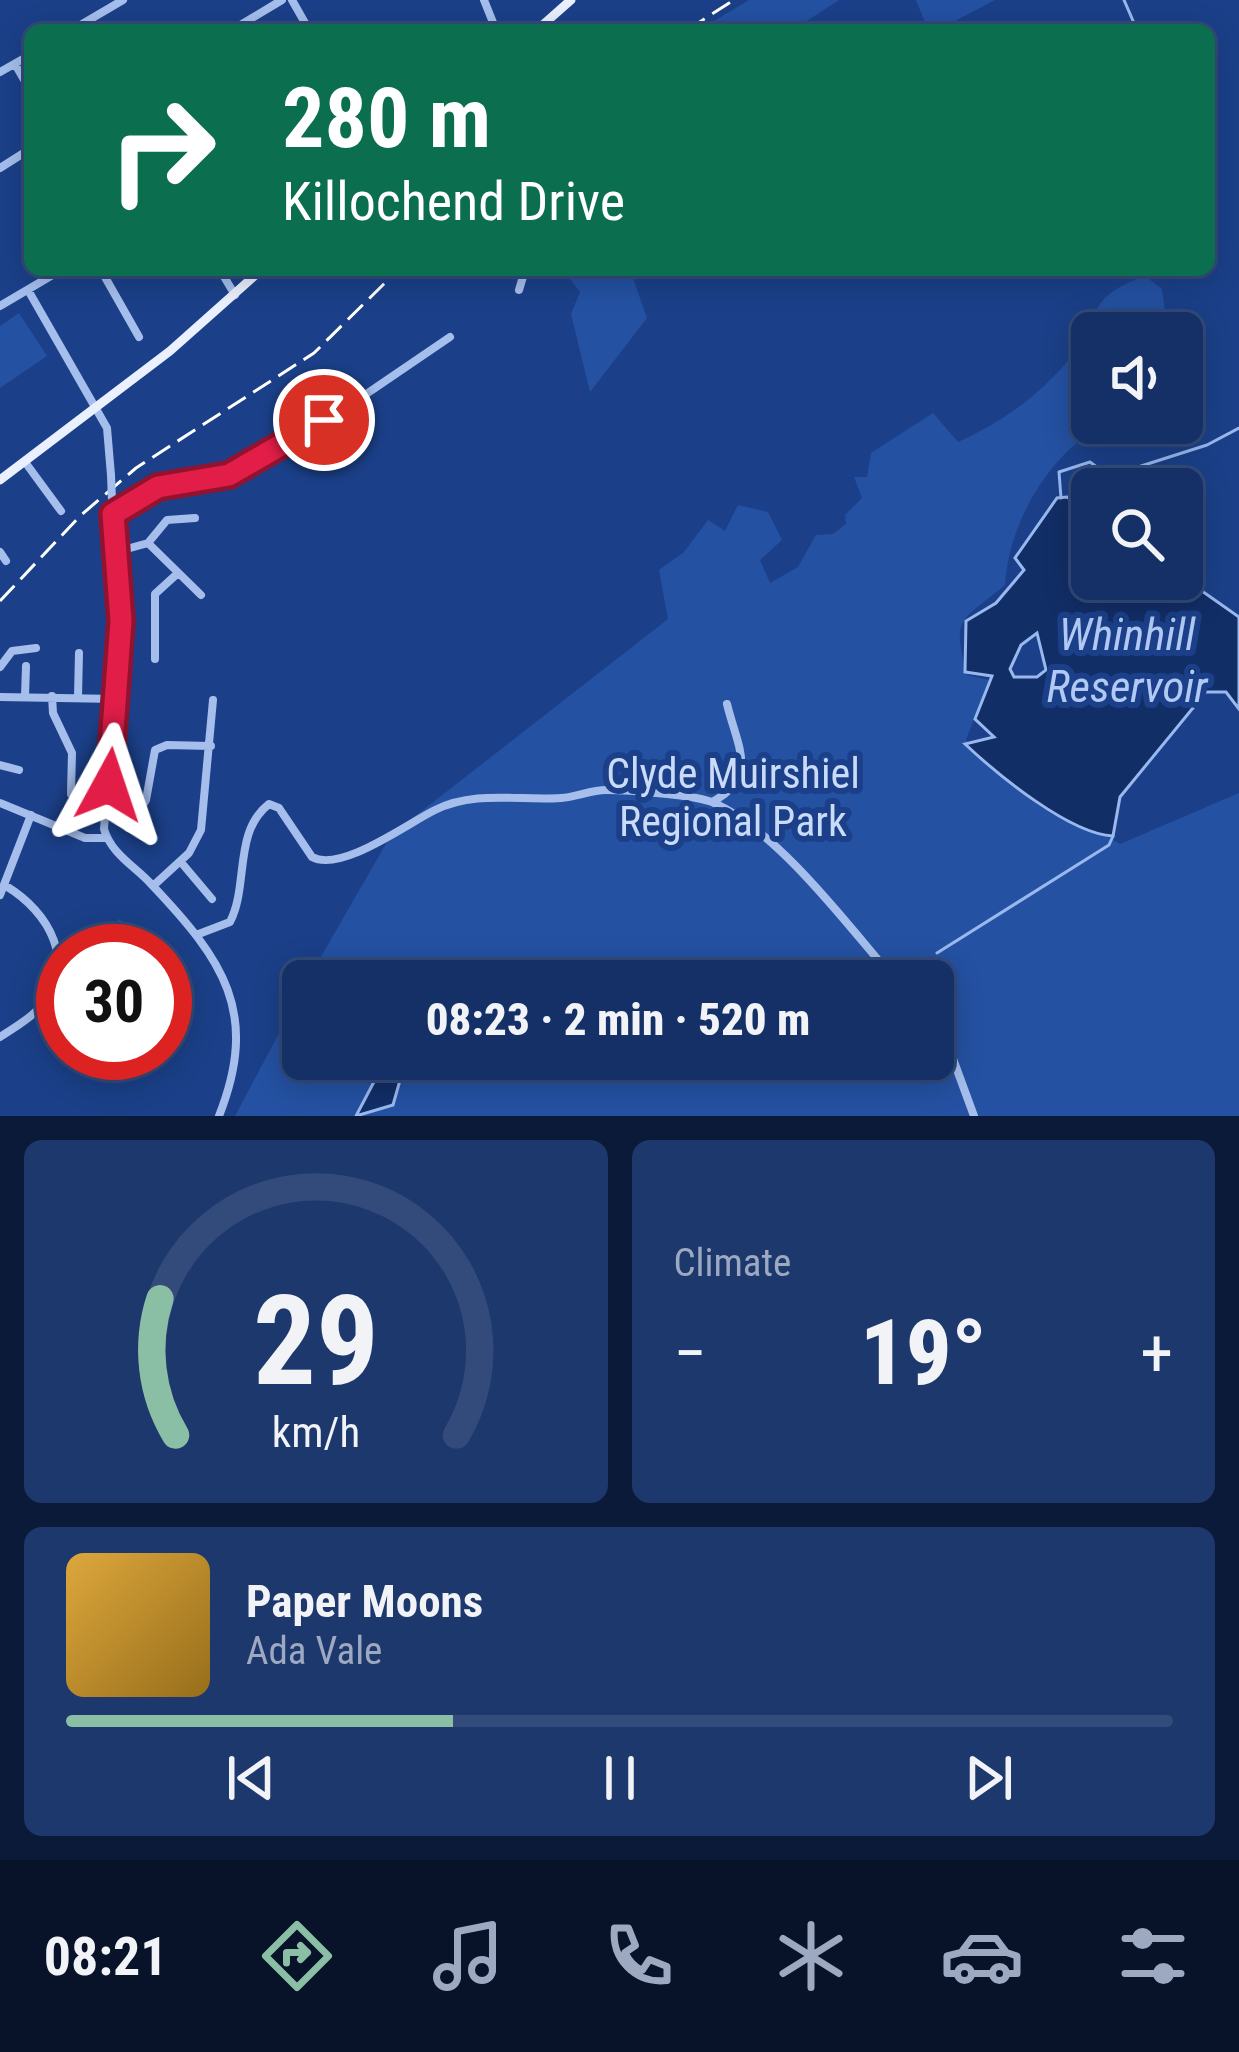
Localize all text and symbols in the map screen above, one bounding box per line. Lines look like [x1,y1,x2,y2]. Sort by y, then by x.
text: 280 m [282,69,491,168]
icon: right [84,72,240,228]
text: Killochend Drive [282,170,625,233]
map controls [1071,312,1203,600]
button: sound [1071,312,1203,444]
pin [273,369,375,471]
icon: arrive [291,387,357,453]
button: search [1071,468,1203,600]
water label: Whinhill Reservoir [1046,608,1209,713]
position arrow [46,722,172,848]
park label: Clyde Muirshiel Regional Park [606,749,860,846]
speed limit sign: 30 [36,924,192,1080]
text: 08:23 · 2 min · 520 m [426,993,810,1046]
text: Climate [674,1240,791,1286]
text: 29 [253,1268,379,1414]
text: 19° [860,1301,987,1406]
text: − [674,1315,707,1392]
text: + [1140,1315,1173,1392]
text: km/h [272,1406,360,1456]
text: Paper Moons [246,1575,483,1628]
text: Ada Vale [246,1628,382,1674]
icon: previous [218,1745,284,1811]
icon: pause [587,1745,653,1811]
icon: next [956,1745,1022,1811]
icon: directions [255,1914,339,1998]
icon: music [426,1914,510,1998]
icon: phone [597,1914,681,1998]
icon: climate [769,1914,853,1998]
icon: car [940,1914,1024,1998]
icon: filters [1111,1914,1195,1998]
text: 08:21 [44,1925,168,1988]

